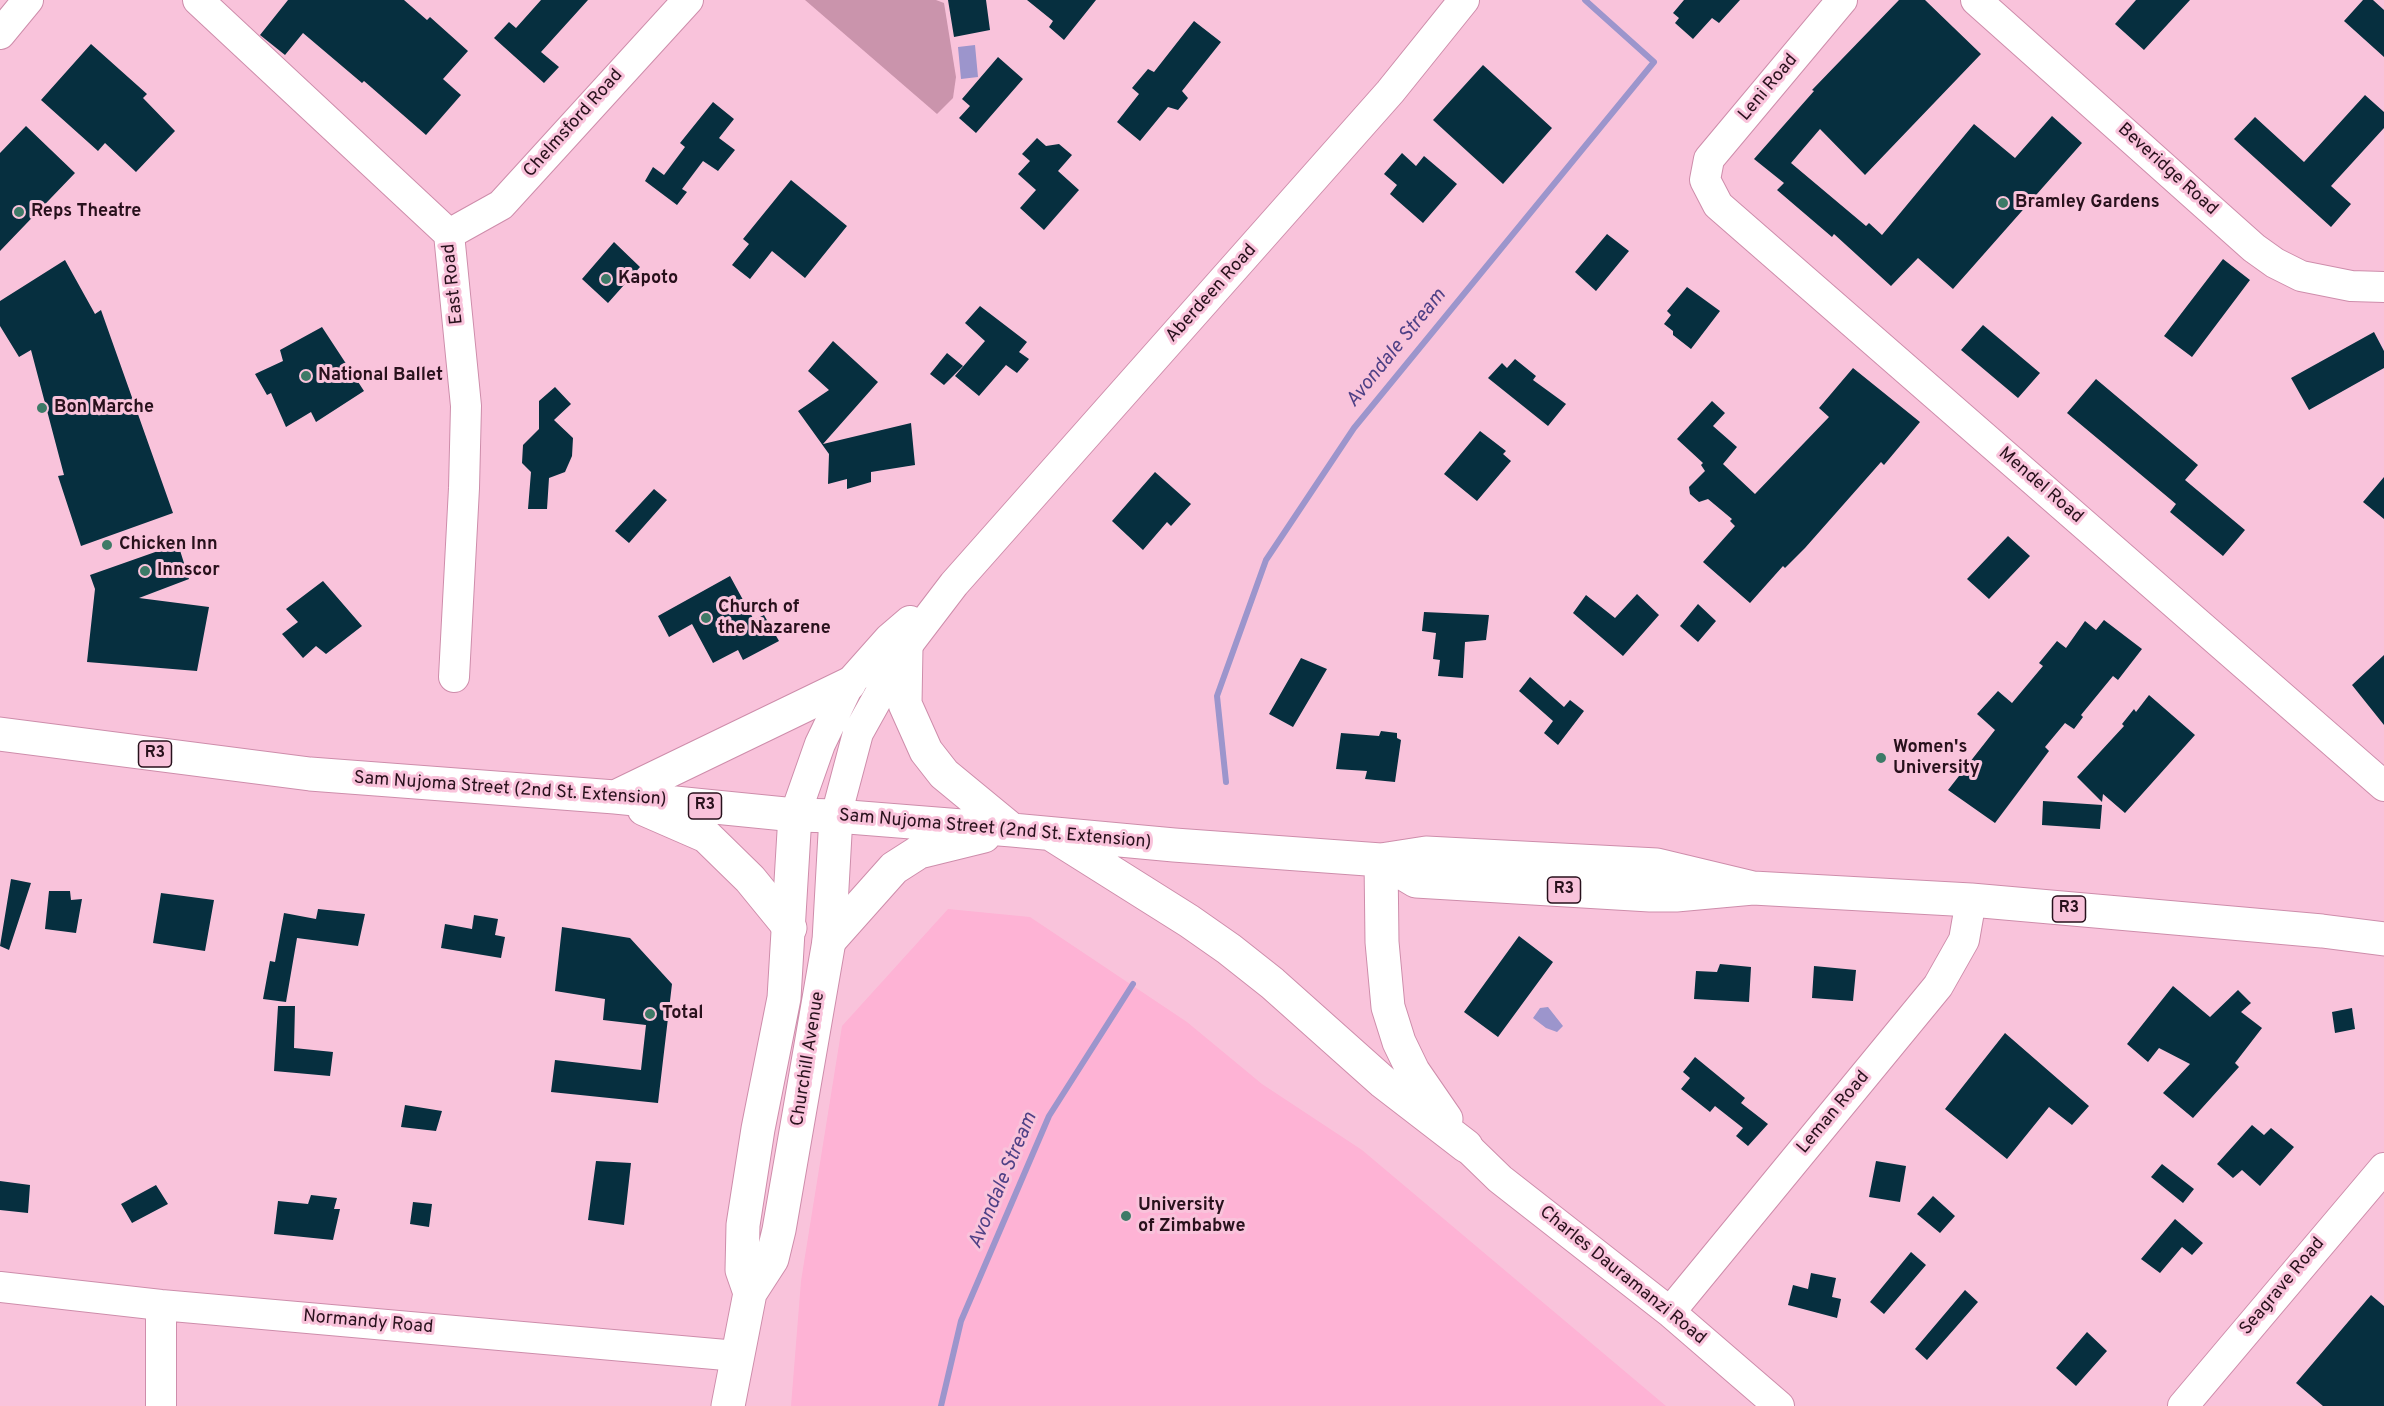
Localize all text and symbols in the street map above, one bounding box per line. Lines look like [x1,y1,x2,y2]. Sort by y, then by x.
street label: Leni Road [1735,50,1803,126]
street label: Chelmsford Road [520,65,628,183]
street label: Beveridge Road [2112,119,2222,221]
place label: Bramley Gardens [2015,192,2160,214]
marker: Bramley Gardens [1996,196,2010,210]
place label: Reps Theatre [31,201,141,223]
marker: Reps Theatre [12,205,26,219]
street label: Aberdeen Road [1162,240,1262,348]
street label: East Road [439,243,469,325]
place label: Kapoto [618,268,678,290]
marker: Kapoto [599,272,613,286]
water label: Avondale Stream [1342,285,1452,413]
place label: National Ballet [318,365,443,387]
marker: National Ballet [299,369,313,383]
place label: Bon Marche [54,397,154,419]
marker: Bon Marche [35,401,49,415]
street label: Mendel Road [1993,443,2087,529]
place label: Chicken Inn [119,534,218,556]
marker: Chicken Inn [100,538,114,552]
place label: Innscor [157,560,220,582]
marker: Innscor [138,564,152,578]
place label: Church of the Nazarene [718,597,831,640]
marker: Church of the Nazarene [699,611,713,625]
place label: Women's University [1893,737,1980,780]
road number: R3 [138,741,172,767]
marker: Women's University [1874,751,1888,765]
street label: Sam Nujoma Street (2nd St. Extension) [353,768,667,812]
road number: R3 [688,793,722,819]
street label: Sam Nujoma Street (2nd St. Extension) [838,806,1152,854]
road number: R3 [1548,877,1580,903]
road number: R3 [2052,896,2086,922]
street label: Churchill Avenue [788,990,830,1128]
place label: Total [662,1003,704,1025]
marker: Total [643,1007,657,1021]
street label: Leman Road [1793,1067,1875,1159]
water label: Avondale Stream [964,1109,1044,1253]
place label: University of Zimbabwe [1138,1195,1246,1238]
street label: Charles Dauramanzi Road [1534,1202,1710,1350]
marker: University of Zimbabwe [1119,1209,1133,1223]
street label: Seagrave Road [2236,1234,2330,1340]
street label: Normandy Road [302,1307,434,1339]

